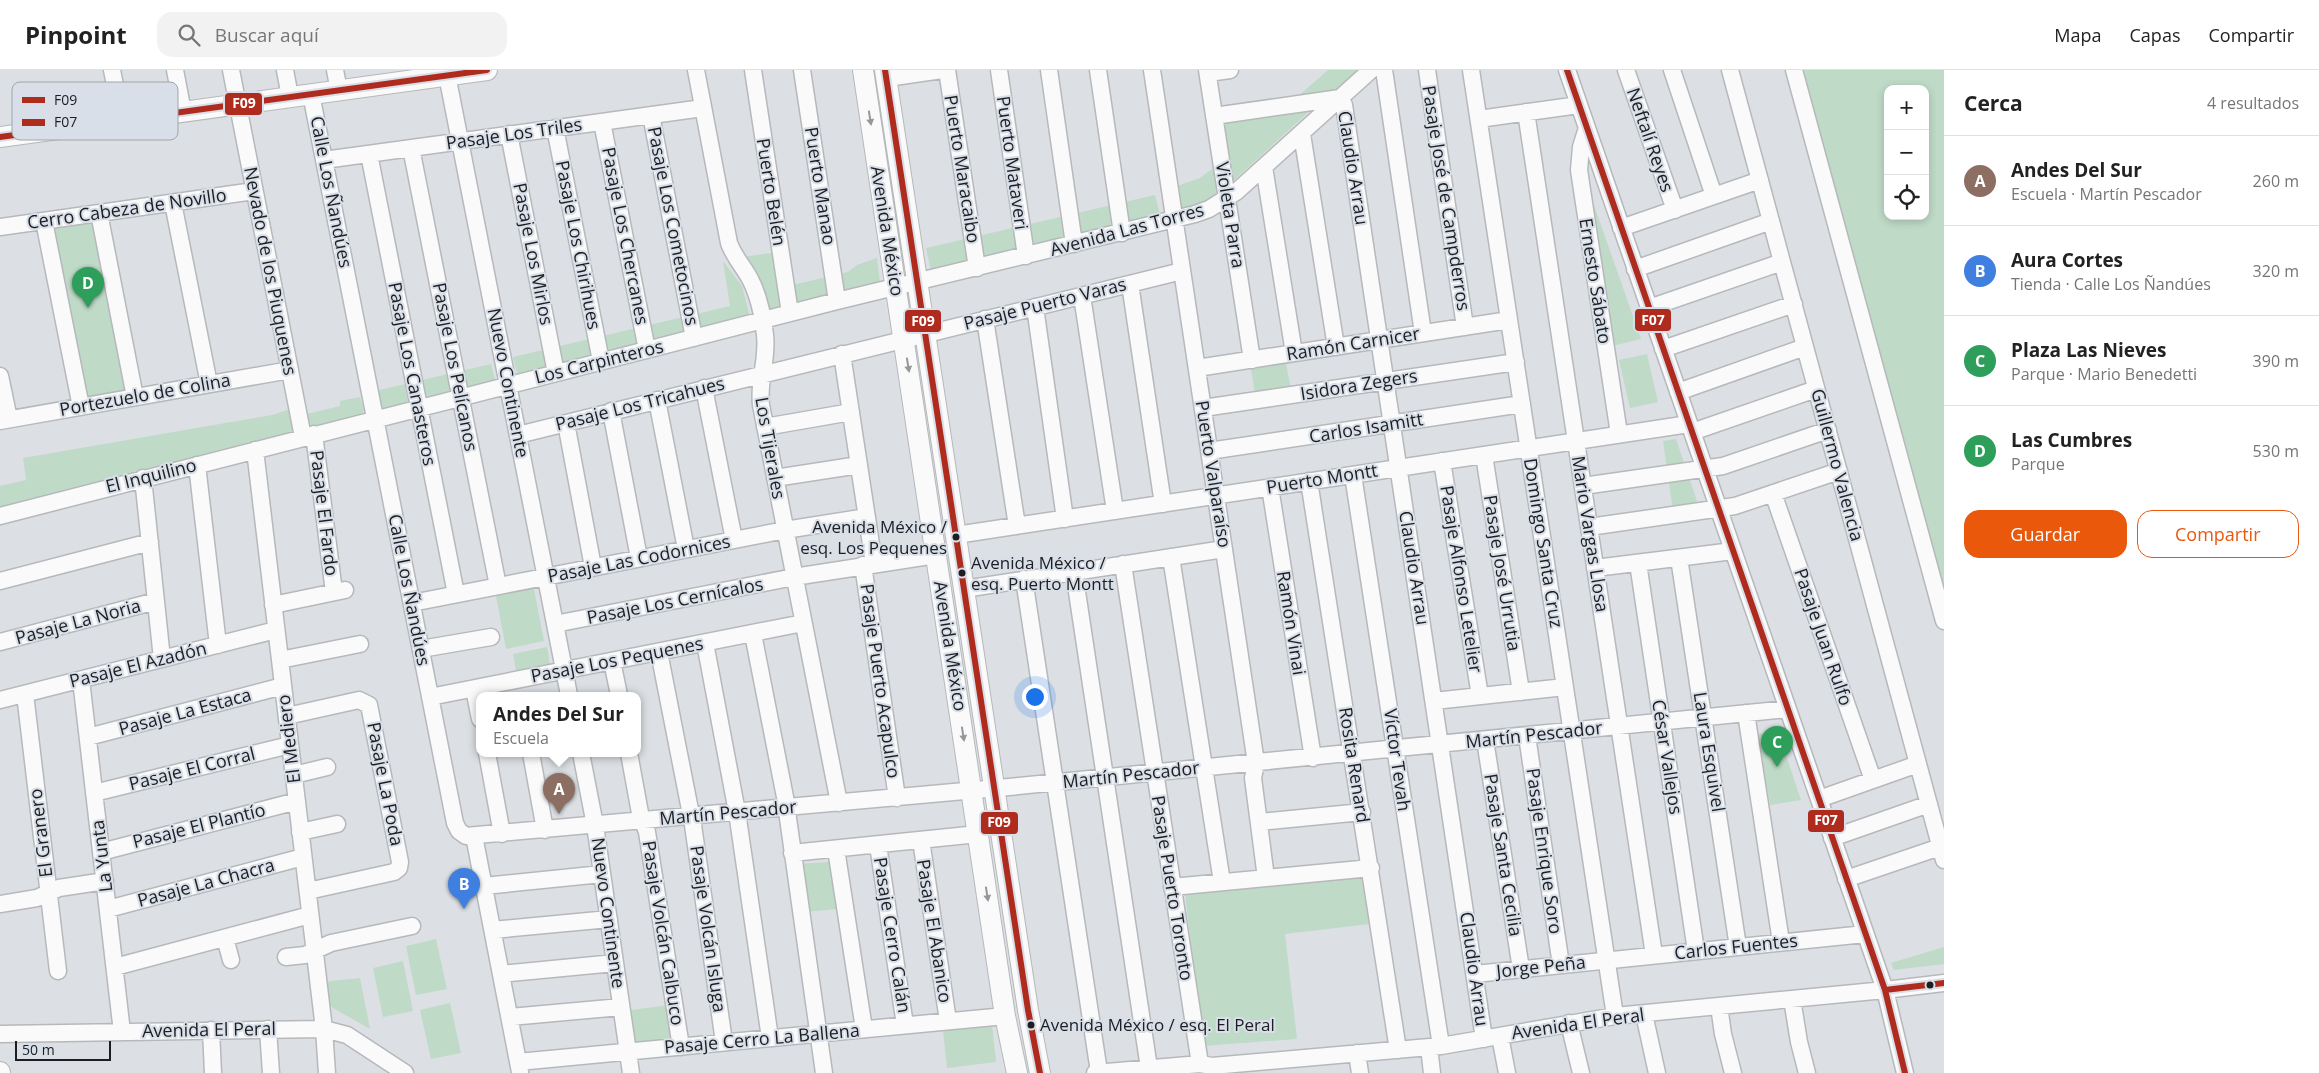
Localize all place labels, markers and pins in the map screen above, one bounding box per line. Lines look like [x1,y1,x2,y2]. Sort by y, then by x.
pin: D [72,267,104,308]
place label: Avenida México / esq. Los Pequenes [800,515,948,559]
marker: Avenida México / esq. Los Pequenes [951,532,961,542]
place label: Avenida México / esq. Puerto Montt [971,551,1114,595]
marker: Avenida México / esq. Puerto Montt [957,568,967,578]
pin: C [1761,726,1793,767]
pin: A [543,773,575,814]
pin: B [448,868,480,909]
unlabelled marker [1925,980,1935,990]
place label: Avenida México / esq. El Peral [1040,1013,1275,1036]
marker: Avenida México / esq. El Peral [1026,1020,1036,1030]

